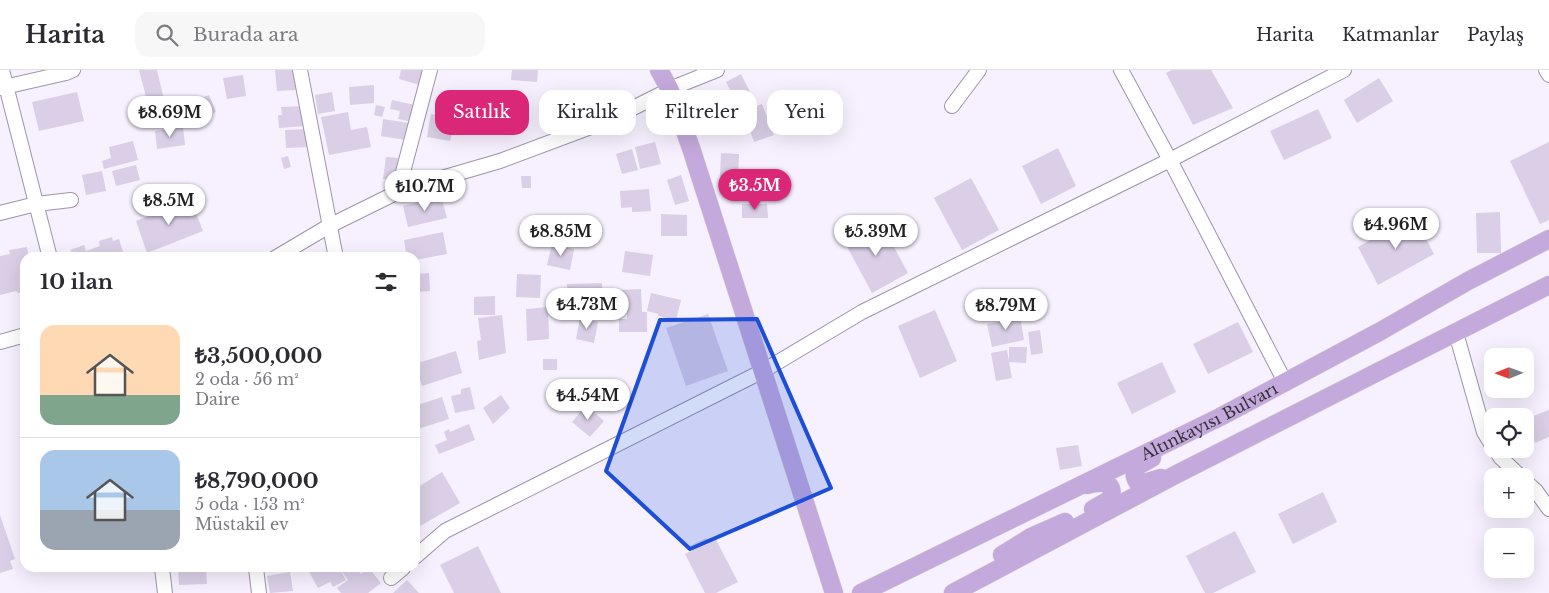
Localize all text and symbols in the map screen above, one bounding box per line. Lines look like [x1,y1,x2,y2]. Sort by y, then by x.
search box [135,12,485,57]
text: Harita [25,20,105,49]
icon: search [153,21,181,49]
text: Burada ara [193,23,299,46]
text: Harita [1256,24,1314,46]
text: Katmanlar [1342,24,1439,46]
text: Paylaş [1467,24,1524,46]
chip: Satılık [435,90,529,135]
chip: Kiralık [539,90,636,135]
chip: Filtreler [646,90,757,135]
chip: Yeni [767,90,843,135]
pin: ₺8.69M [129,96,211,138]
text: ₺8.69M [138,102,202,122]
pin: ₺3.5M [720,168,790,211]
pin: ₺10.7M [384,170,466,212]
text: ₺3.5M [729,175,781,195]
text: ₺10.7M [396,176,454,196]
pin: ₺8.5M [134,184,204,226]
text: ₺8.5M [143,190,195,210]
pin: ₺4.96M [1355,208,1437,250]
pin: ₺8.85M [520,214,602,257]
pin: ₺5.39M [835,214,917,257]
text: ₺4.96M [1364,214,1428,234]
text: ₺8.85M [530,221,592,241]
text: ₺5.39M [845,221,907,241]
icon: filters [372,268,400,296]
text: 10 ilan [40,269,113,295]
pin: ₺4.73M [546,288,628,330]
pin: ₺8.79M [965,288,1047,331]
text: ₺4.73M [557,294,617,314]
text: ₺8.79M [976,295,1036,315]
text: ₺3,500,000 [195,343,322,369]
icon: home [80,345,140,405]
north arrow [1484,348,1534,398]
map controls [1484,348,1534,578]
text: 2 oda · 56 m² [195,369,299,389]
pin: ₺4.54M [547,378,629,421]
street label: Altınkayısı Bulvarı [1136,378,1281,465]
text: ₺4.54M [557,385,619,405]
text: Daire [195,389,240,409]
button: locate [1484,408,1534,458]
text: ₺8,790,000 [195,468,319,494]
button: + [1484,468,1534,518]
icon: home [80,470,140,530]
text: 5 oda · 153 m² [195,494,305,514]
text: Müstakil ev [195,514,289,534]
button: − [1484,528,1534,578]

